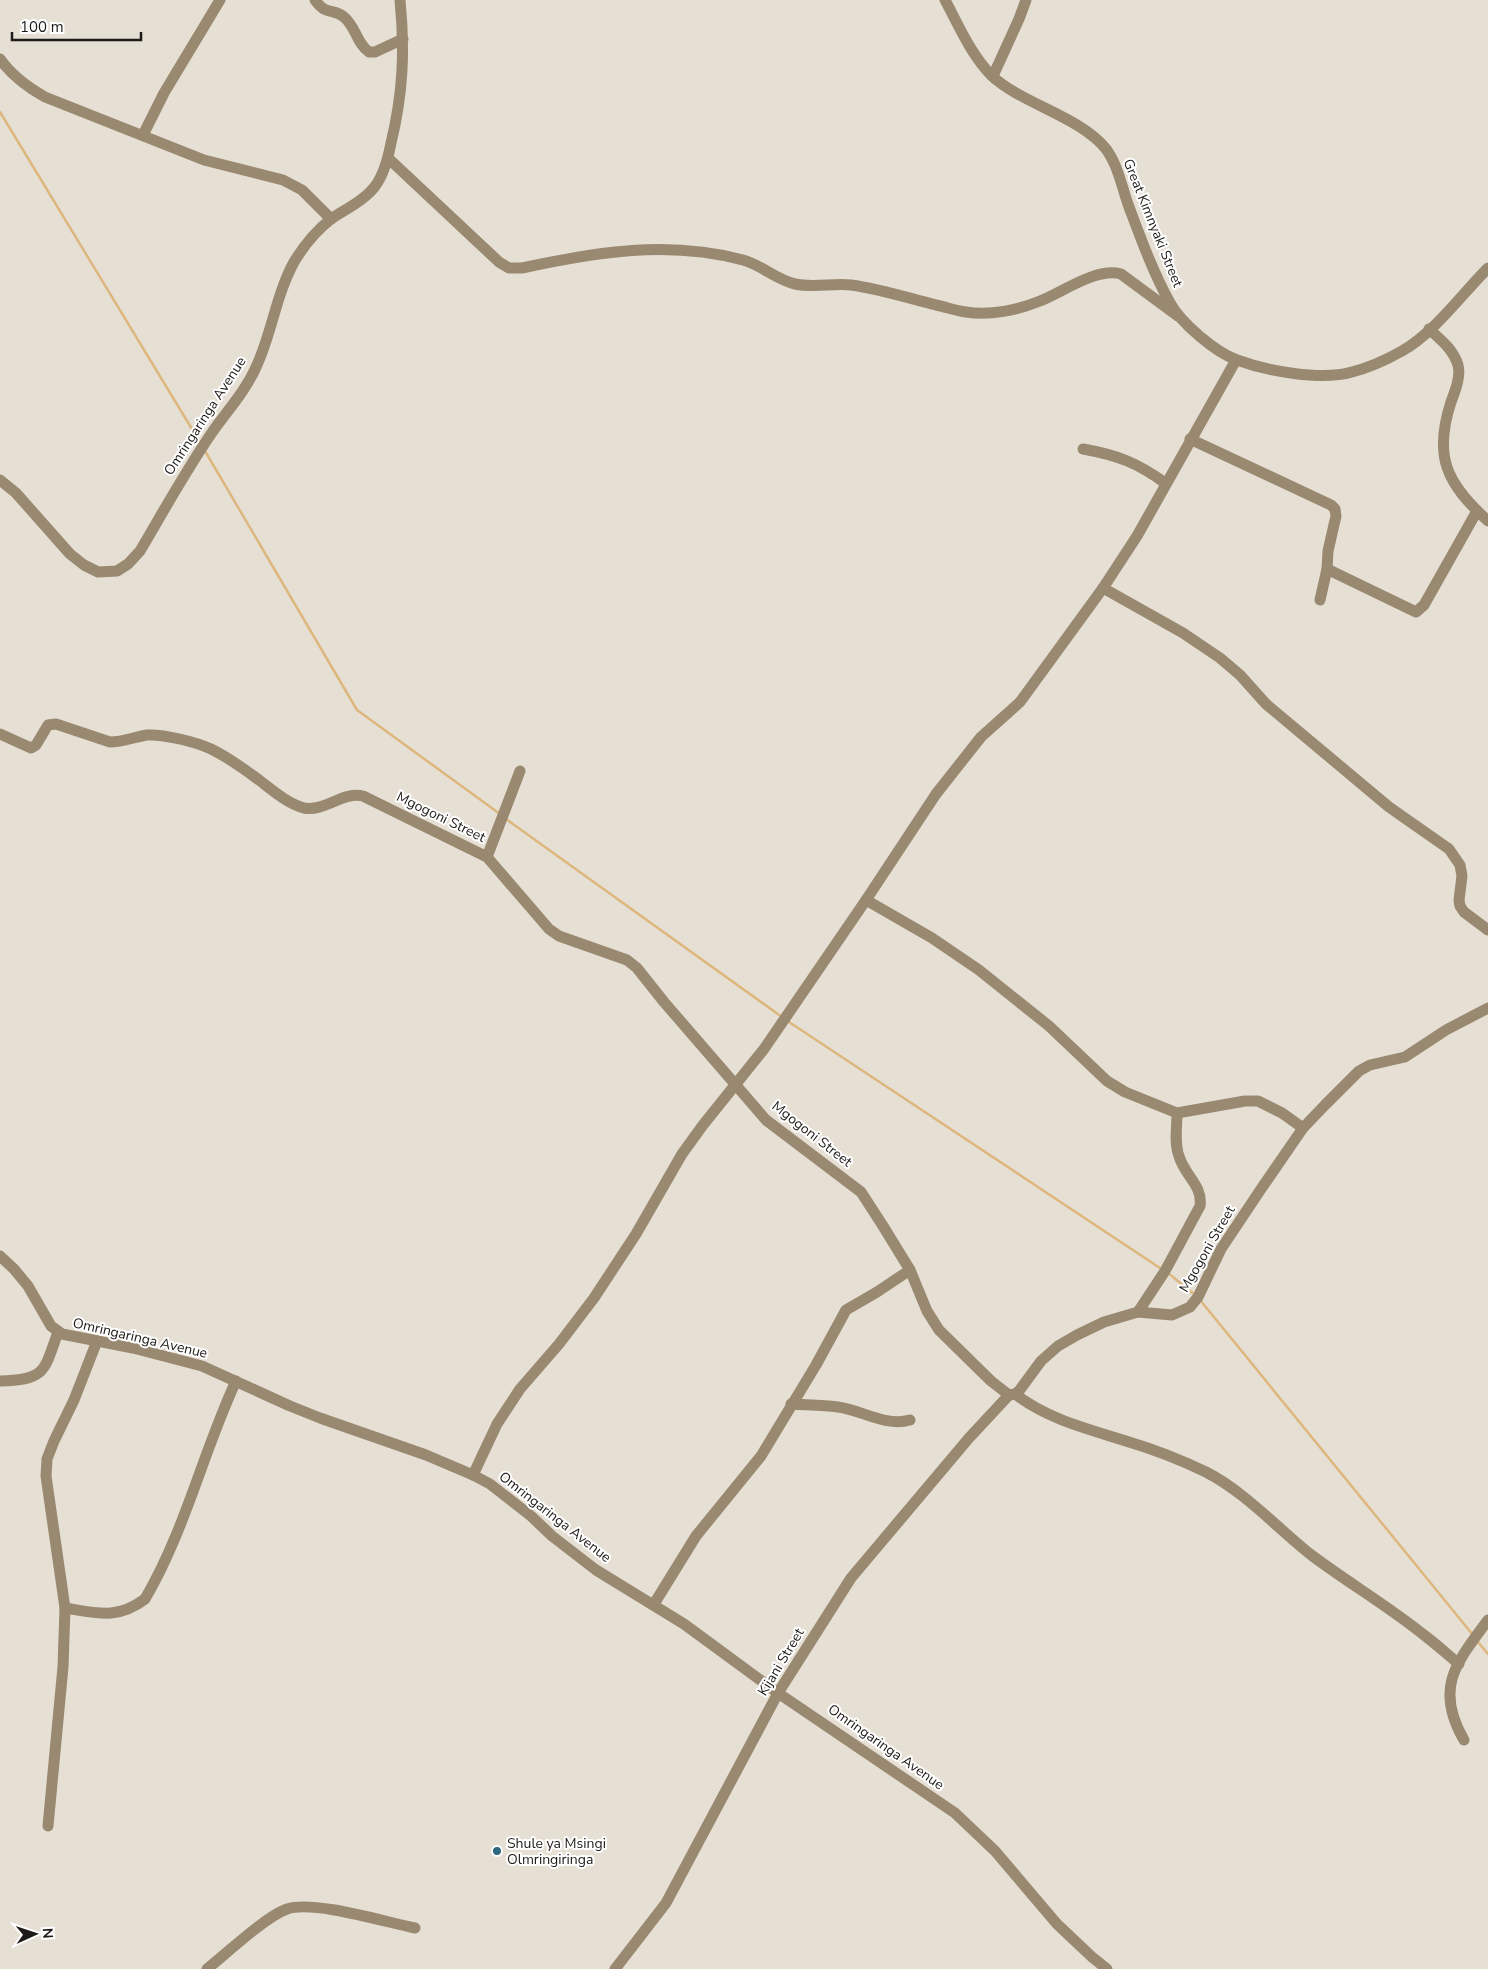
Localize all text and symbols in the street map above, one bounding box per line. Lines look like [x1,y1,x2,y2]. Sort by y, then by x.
scale bar [12,10,141,42]
text: 100 m [20,17,64,37]
street label: Great Kimnyaki Street [1119,156,1187,290]
street label: Omringaringa Avenue [160,353,250,479]
street label: Mgogoni Street [393,787,489,847]
street label: Mgogoni Street [768,1097,856,1171]
street label: Mgogoni Street [1175,1202,1240,1296]
street label: Omringaringa Avenue [71,1313,209,1363]
street label: Omringaringa Avenue [495,1467,615,1567]
street label: Kijani Street [753,1625,809,1699]
street label: Omringaringa Avenue [824,1700,948,1794]
place label: Shule ya Msingi Olmringiringa [507,1834,606,1869]
marker: Shule ya Msingi Olmringiringa [491,1845,503,1857]
north arrow [10,1909,60,1959]
text: N [38,1928,57,1939]

